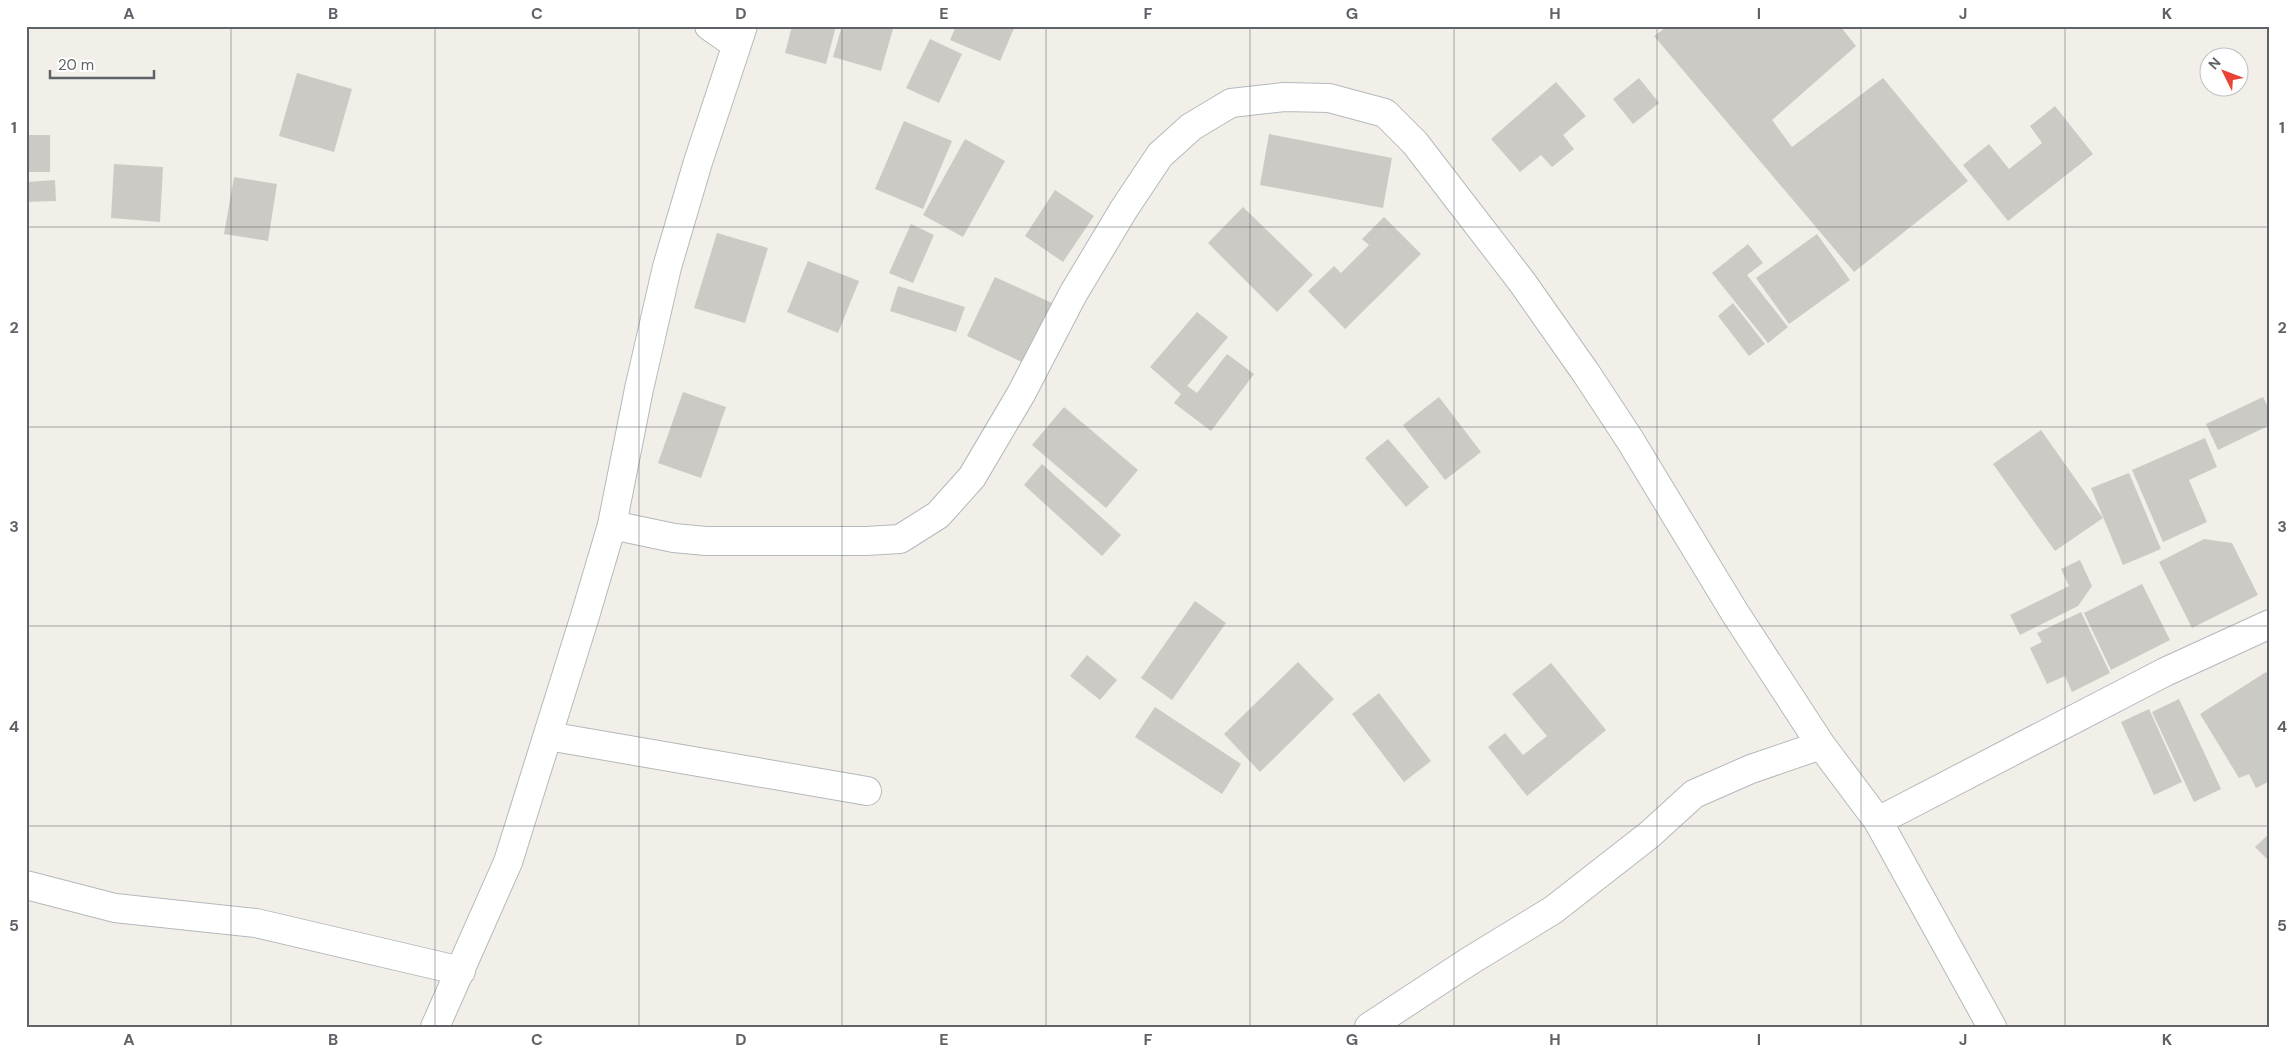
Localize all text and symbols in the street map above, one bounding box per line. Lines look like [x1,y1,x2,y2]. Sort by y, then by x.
text: A [123,3,135,24]
text: B [328,3,338,24]
text: C [531,3,543,24]
text: D [735,3,747,24]
text: E [939,3,949,24]
text: F [1144,3,1153,24]
text: G [1346,3,1358,24]
text: H [1549,3,1561,24]
text: I [1757,3,1761,24]
text: J [1959,3,1967,24]
text: K [2162,3,2173,24]
scale bar [50,48,154,80]
north arrow [2198,48,2248,98]
text: N [2204,53,2224,73]
text: 20 m [58,55,94,75]
text: 1 [11,117,17,138]
text: 1 [2279,117,2285,138]
text: 2 [9,317,19,338]
text: 2 [2277,317,2287,338]
text: 3 [9,516,19,537]
text: 3 [2277,516,2287,537]
text: 4 [9,716,19,737]
text: 4 [2277,716,2287,737]
text: 5 [9,915,19,936]
text: 5 [2277,915,2287,936]
text: A [123,1029,135,1050]
text: B [328,1029,338,1050]
text: C [531,1029,543,1050]
text: D [735,1029,747,1050]
text: E [939,1029,949,1050]
text: F [1144,1029,1153,1050]
text: G [1346,1029,1358,1050]
text: H [1549,1029,1561,1050]
text: I [1757,1029,1761,1050]
text: J [1959,1029,1967,1050]
text: K [2162,1029,2173,1050]

